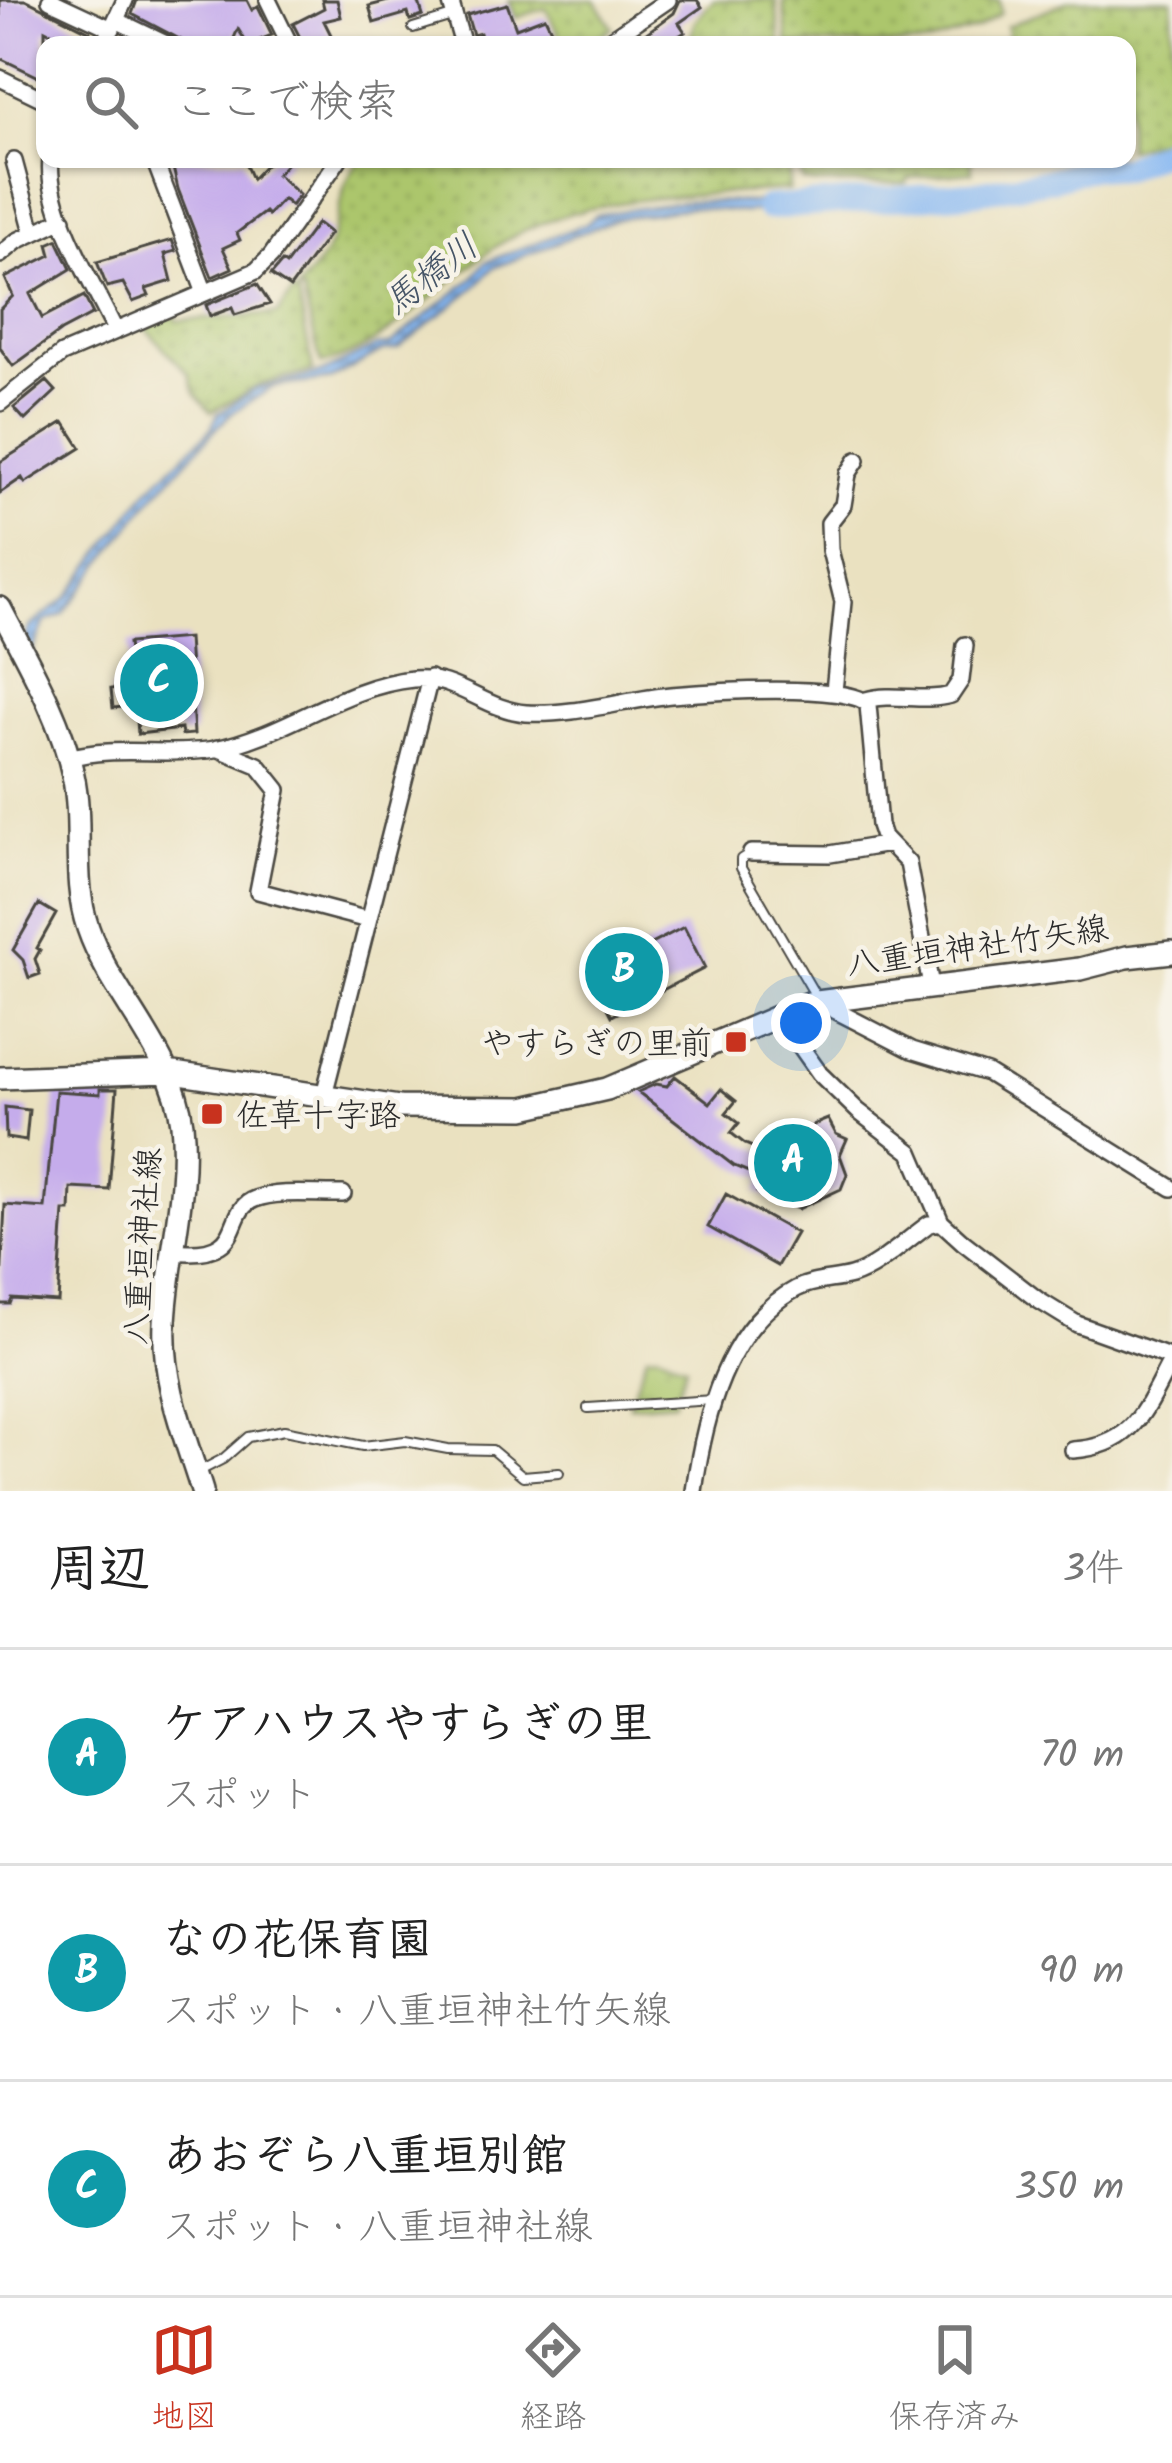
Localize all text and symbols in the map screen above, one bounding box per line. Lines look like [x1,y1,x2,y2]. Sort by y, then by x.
search box [36,36,1136,168]
text: ここで検索 [174,68,399,140]
icon: search [78,69,144,135]
water label: 馬橋川 [372,220,492,331]
pin: C [120,638,198,728]
street label: 八重垣神社竹矢線 [843,904,1112,993]
pin: B [585,927,663,1017]
your location [771,993,831,1053]
place label: やすらぎの里前 [481,1019,712,1072]
marker: やすらぎの里前 [723,1029,749,1055]
place label: 佐草十字路 [236,1091,401,1144]
marker: 佐草十字路 [199,1101,225,1127]
pin: A [754,1118,832,1208]
street label: 八重垣神社線 [111,1146,178,1347]
text: 周辺 [48,1531,150,1612]
text: 3件 [1063,1540,1124,1602]
text: ケアハウスやすらぎの里 [162,1690,653,1762]
text: A [75,1726,99,1788]
text: 70 m [1040,1726,1124,1788]
text: スポット [162,1766,318,1828]
text: なの花保育園 [162,1906,432,1978]
text: B [75,1942,99,2004]
text: 90 m [1039,1942,1124,2004]
text: スポット · 八重垣神社竹矢線 [162,1982,671,2044]
text: あおぞら八重垣別館 [162,2122,567,2194]
text: C [75,2158,99,2220]
text: 350 m [1015,2158,1124,2220]
text: スポット · 八重垣神社線 [162,2198,593,2260]
tab: 地図 [151,2317,217,2445]
tab: 経路 [520,2317,586,2445]
tab: 保存済み [889,2317,1021,2445]

